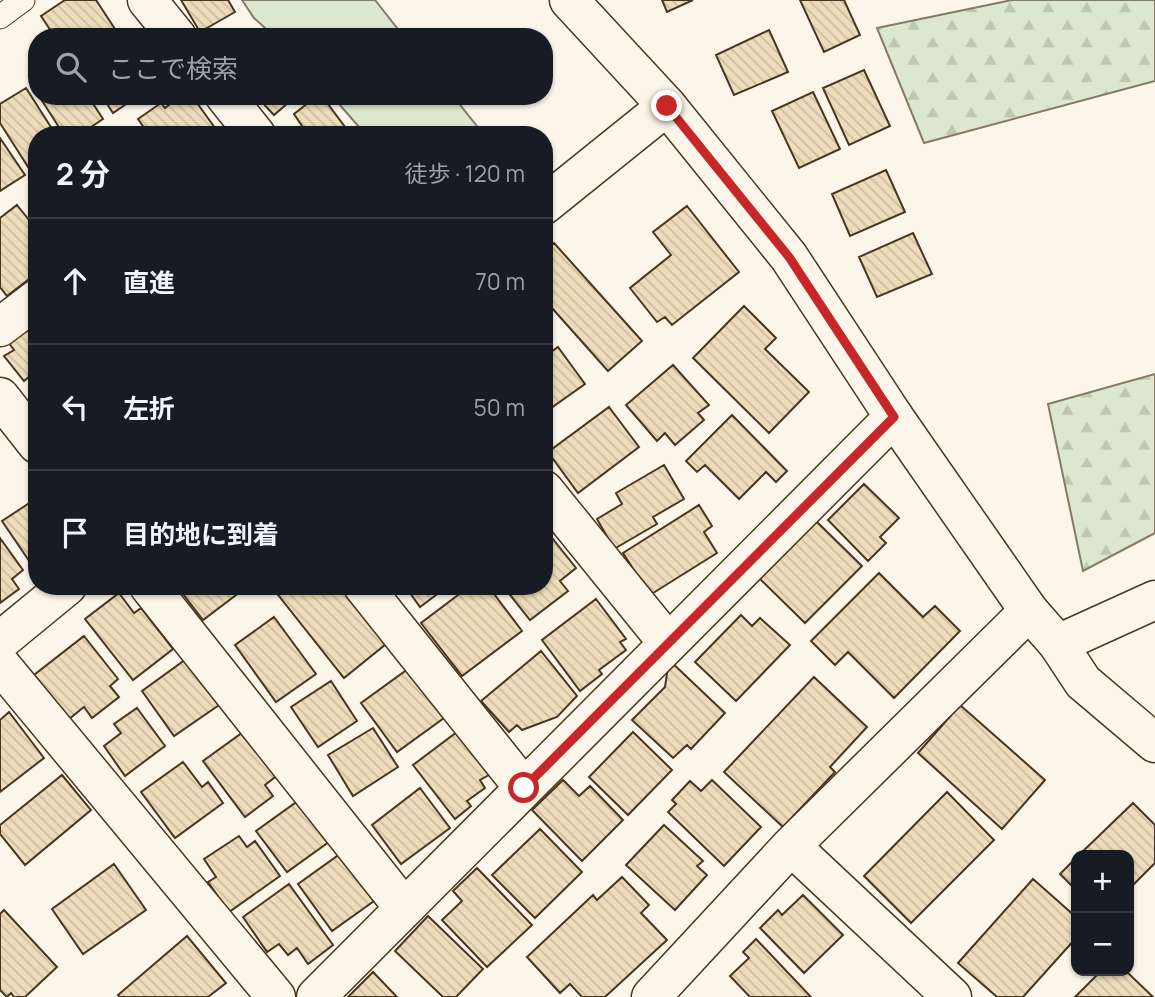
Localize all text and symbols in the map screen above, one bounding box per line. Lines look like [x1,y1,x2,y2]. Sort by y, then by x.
search box [28,28,553,105]
icon: search [52,48,90,86]
text: ここで検索 [108,50,238,86]
route end [651,90,682,121]
text: 2 分 [56,153,110,194]
text: 徒歩 · 120 m [404,157,525,189]
icon: ahead [56,262,94,300]
text: 直進 [123,264,175,300]
text: 70 m [475,265,525,297]
icon: left [56,388,94,426]
text: 左折 [123,390,175,426]
text: 50 m [474,391,525,423]
icon: arrive [56,514,94,552]
text: 目的地に到着 [123,516,279,552]
route start [508,772,539,803]
map controls [1071,850,1134,976]
button: + [1071,850,1134,913]
button: − [1071,913,1134,976]

